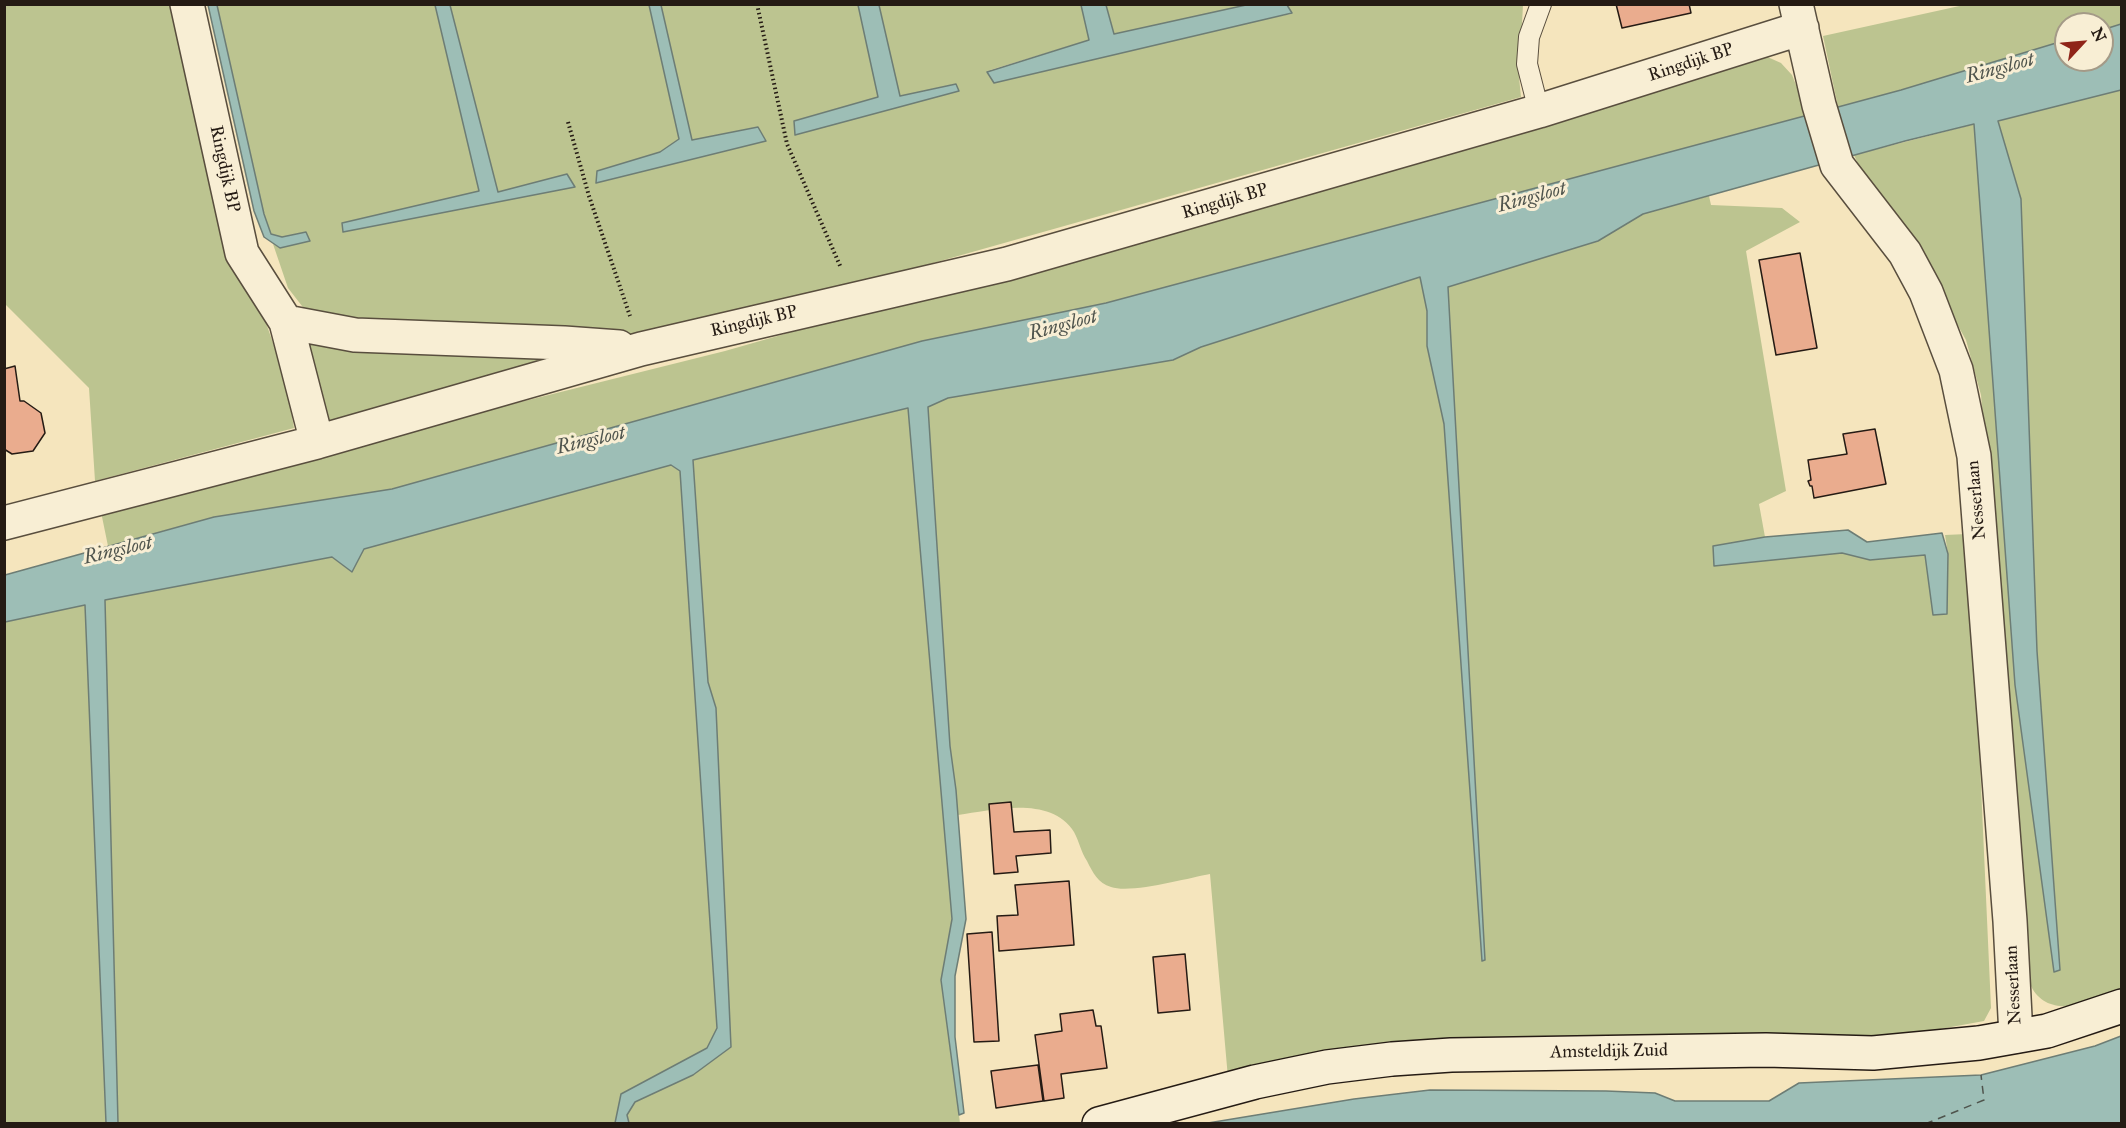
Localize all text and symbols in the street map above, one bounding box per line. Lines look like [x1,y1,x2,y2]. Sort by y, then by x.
north arrow [2054,12,2114,72]
text: N [2087,24,2110,45]
street label: Ringdijk BP [1646,39,1736,87]
water label: Ringsloot [1963,48,2037,90]
street label: Ringdijk BP [204,124,244,214]
water label: Ringsloot [1495,177,1569,219]
street label: Ringdijk BP [1180,179,1270,225]
street label: Ringdijk BP [709,302,799,342]
water label: Ringsloot [1026,305,1100,347]
water label: Ringsloot [554,421,628,461]
street label: Nesserlaan [1963,459,1991,541]
water label: Ringsloot [81,531,155,571]
street label: Nesserlaan [2001,945,2027,1025]
street label: Amsteldijk Zuid [1550,1040,1668,1064]

